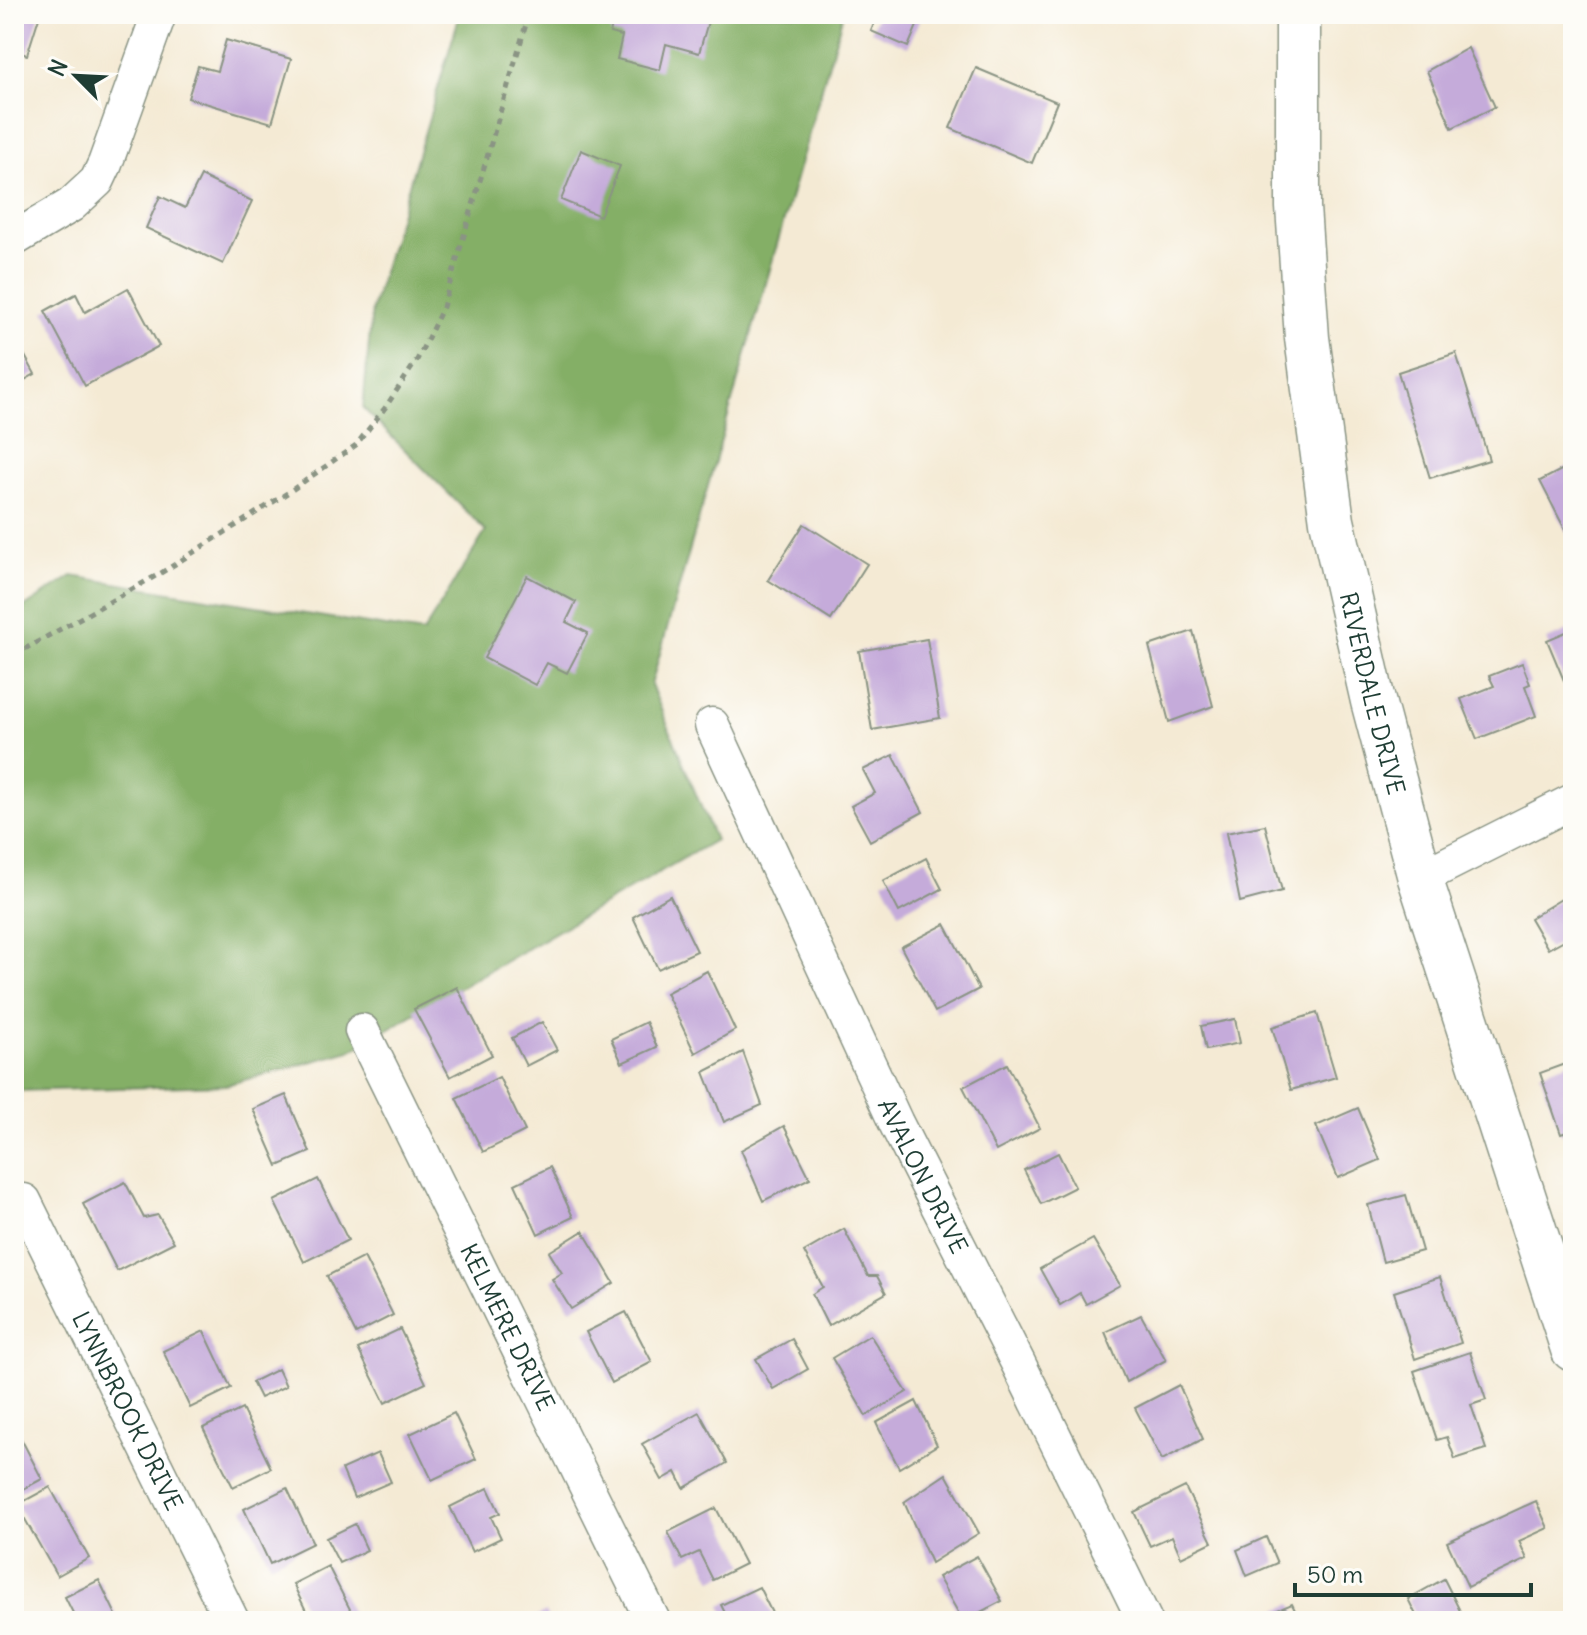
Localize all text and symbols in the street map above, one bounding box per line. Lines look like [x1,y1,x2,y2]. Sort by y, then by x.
north arrow [36,36,116,116]
text: N [42,55,74,81]
street label: RIVERDALE DRIVE [1334,589,1412,798]
street label: AVALON DRIVE [872,1094,975,1258]
street label: KELMERE DRIVE [454,1238,562,1415]
street label: LYNNBROOK DRIVE [66,1306,190,1515]
scale bar [1295,1547,1531,1597]
text: 50 m [1307,1559,1363,1589]

